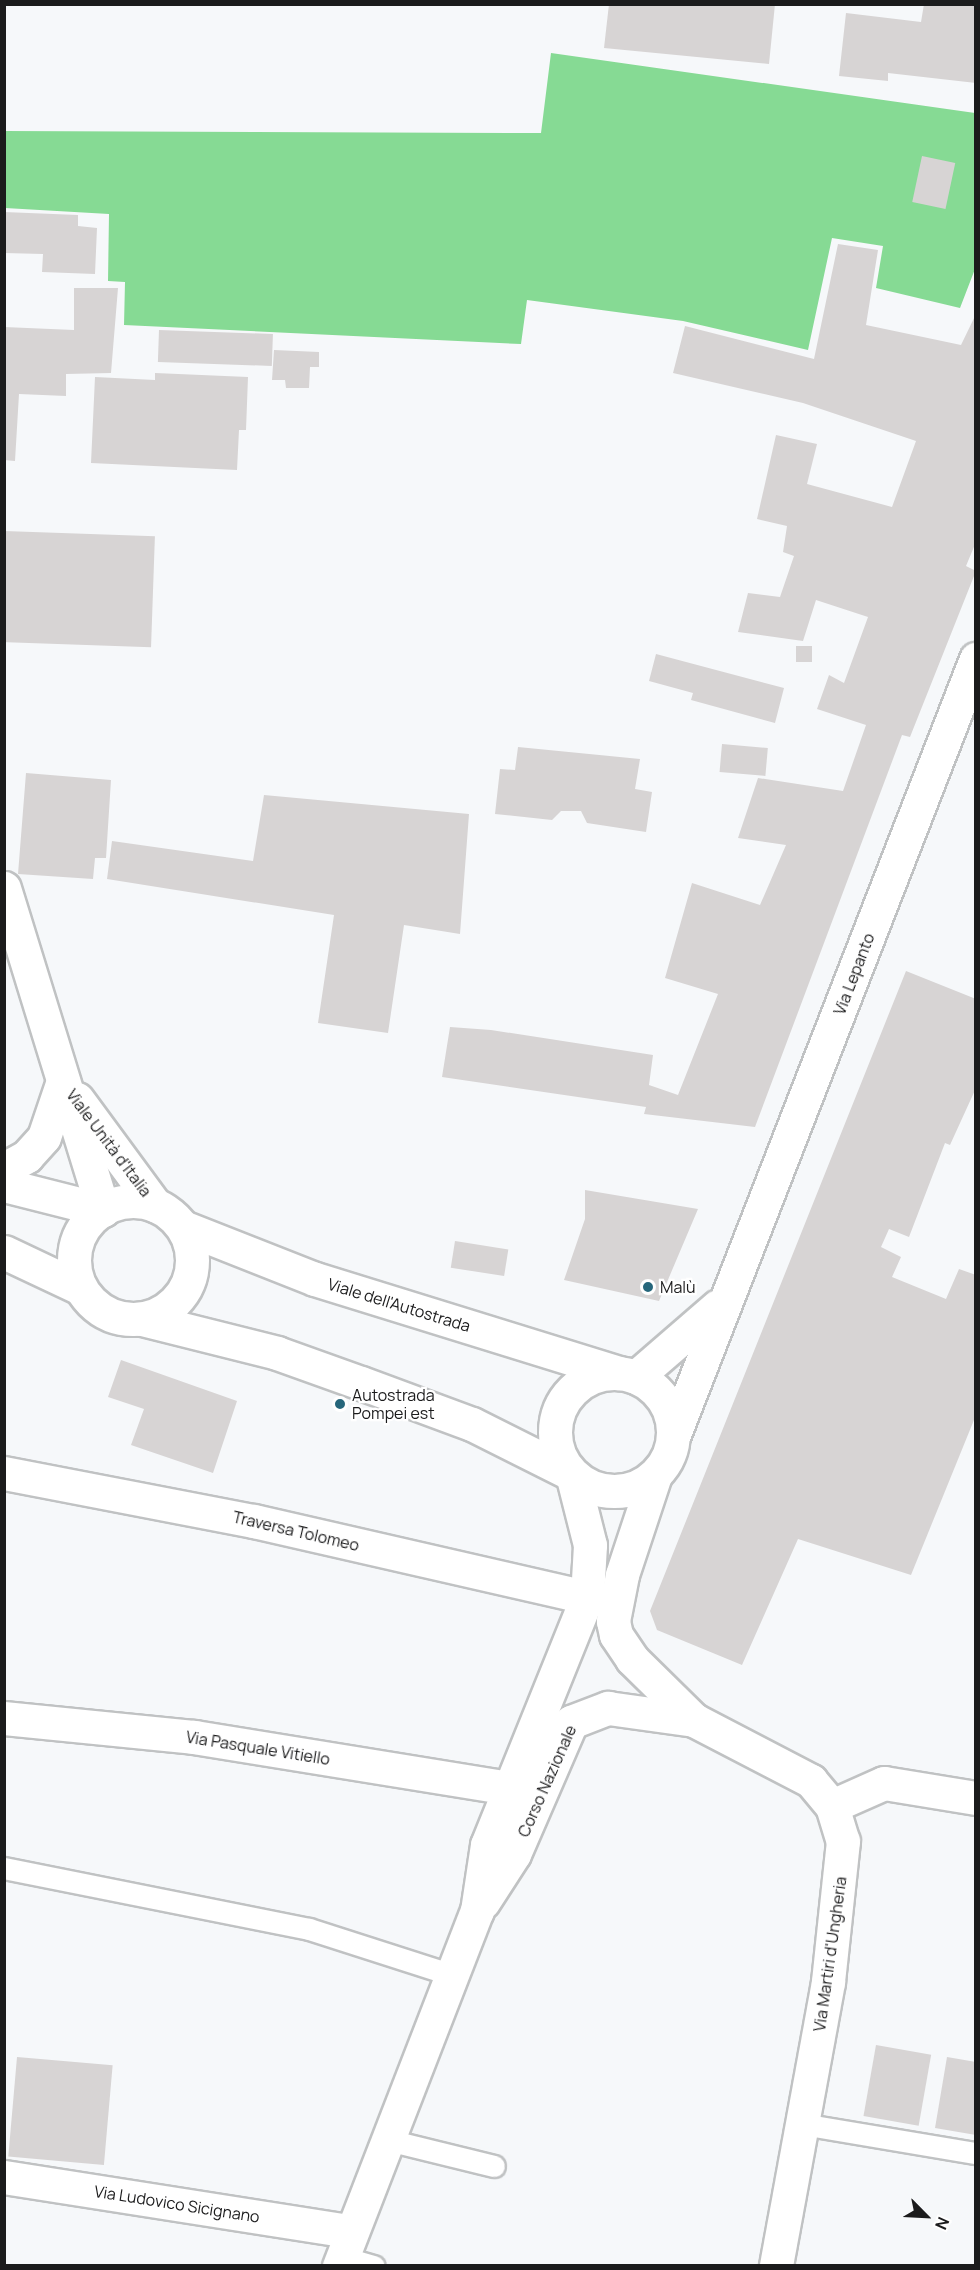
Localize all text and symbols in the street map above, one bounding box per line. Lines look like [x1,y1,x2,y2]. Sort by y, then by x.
street label: Via Lepanto [830,930,878,1018]
street label: Viale Unità d'Italia [62,1086,156,1200]
street label: Viale dell'Autostrada [325,1274,473,1336]
place label: Malù [660,1277,696,1297]
marker: Malù [641,1280,655,1294]
place label: Autostrada Pompei est [352,1385,435,1423]
marker: Autostrada Pompei est [333,1397,347,1411]
street label: Traversa Tolomeo [231,1507,361,1555]
street label: Corso Nazionale [514,1722,580,1840]
street label: Via Pasquale Vitiello [185,1727,331,1769]
street label: Via Martiri d'Ungheria [810,1875,850,2033]
street label: Via Ludovico Sicignano [93,2181,261,2227]
north arrow [896,2186,956,2246]
text: N [930,2214,955,2233]

